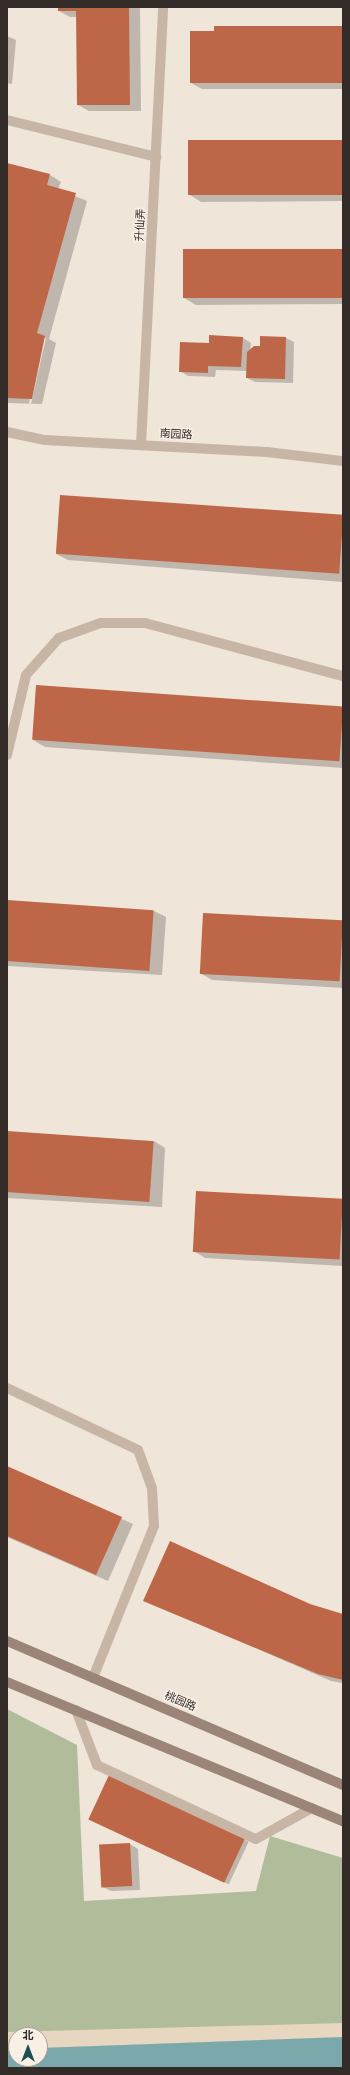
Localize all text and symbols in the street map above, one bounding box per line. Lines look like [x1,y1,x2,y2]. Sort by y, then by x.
street label: 升仙弄 [134,208,148,242]
street label: 南园路 [159,428,193,442]
street label: 桃园路 [162,1689,198,1715]
north arrow [8,2027,48,2067]
text: 北 [23,2029,34,2042]

